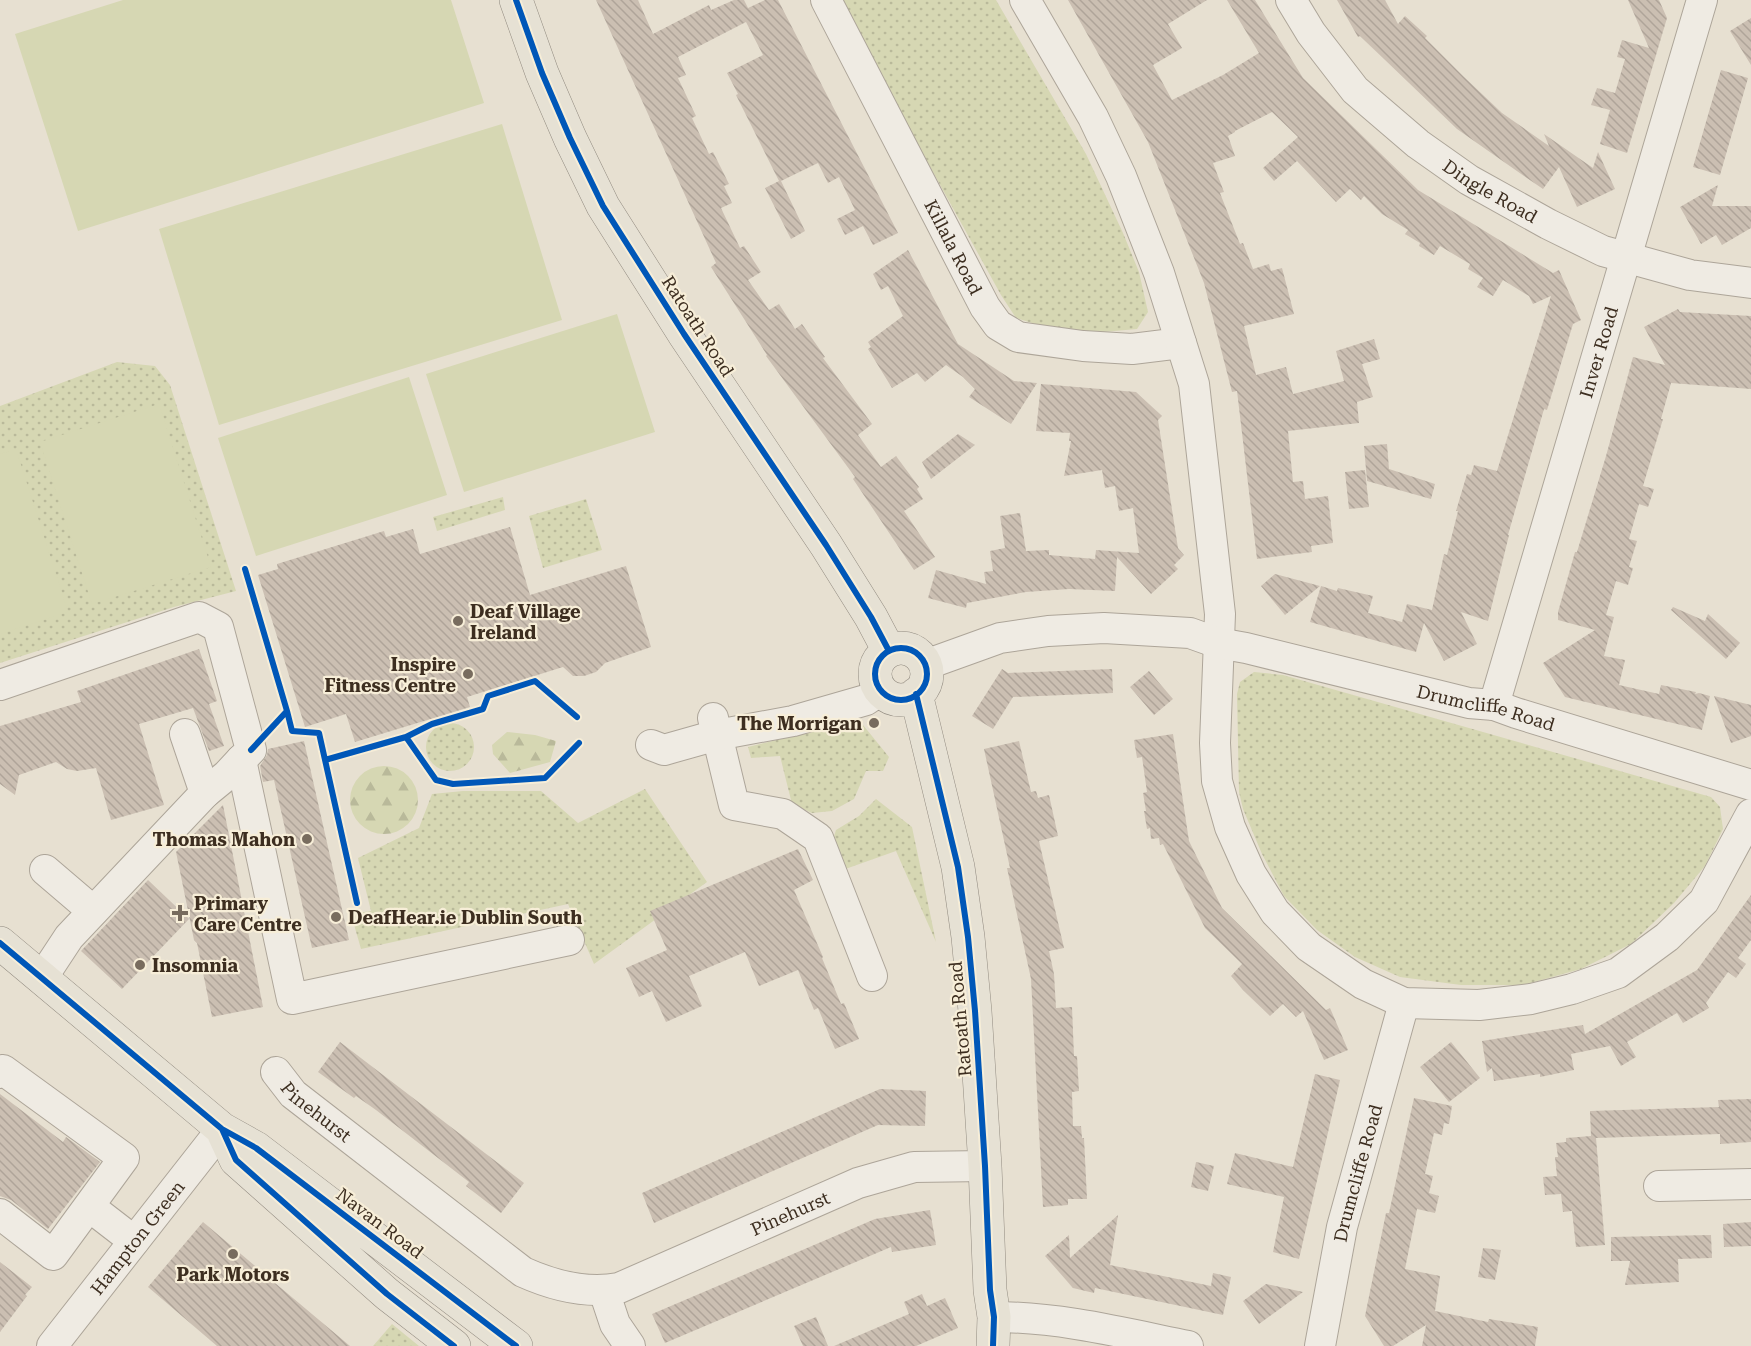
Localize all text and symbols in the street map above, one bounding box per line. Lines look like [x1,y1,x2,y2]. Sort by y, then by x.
street label: Dingle Road [1439,155,1542,227]
street label: Killala Road [921,196,987,298]
street label: Ratoath Road [658,272,739,381]
street label: Inver Road [1575,303,1622,400]
place label: Deaf Village Ireland [470,601,581,643]
marker: Deaf Village Ireland [451,614,465,628]
place label: Inspire Fitness Centre [324,654,456,696]
marker: Inspire Fitness Centre [461,667,475,681]
street label: Drumcliffe Road [1415,680,1558,735]
place label: The Morrigan [737,713,862,734]
marker: The Morrigan [867,716,881,730]
place label: Thomas Mahon [153,829,295,850]
marker: Thomas Mahon [300,832,314,846]
place label: Primary Care Centre [194,893,302,935]
marker: Primary Care Centre [171,904,189,922]
place label: DeafHear.ie Dublin South [348,907,582,928]
marker: DeafHear.ie Dublin South [329,910,343,924]
place label: Insomnia [152,955,238,976]
marker: Insomnia [133,958,147,972]
street label: Ratoath Road [944,960,976,1078]
street label: Pinehurst [277,1077,356,1146]
street label: Drumcliffe Road [1329,1101,1386,1244]
street label: Hampton Green [86,1176,189,1299]
street label: Navan Road [332,1183,428,1263]
street label: Pinehurst [747,1186,833,1239]
marker: Park Motors [226,1247,240,1261]
place label: Park Motors [177,1264,289,1285]

